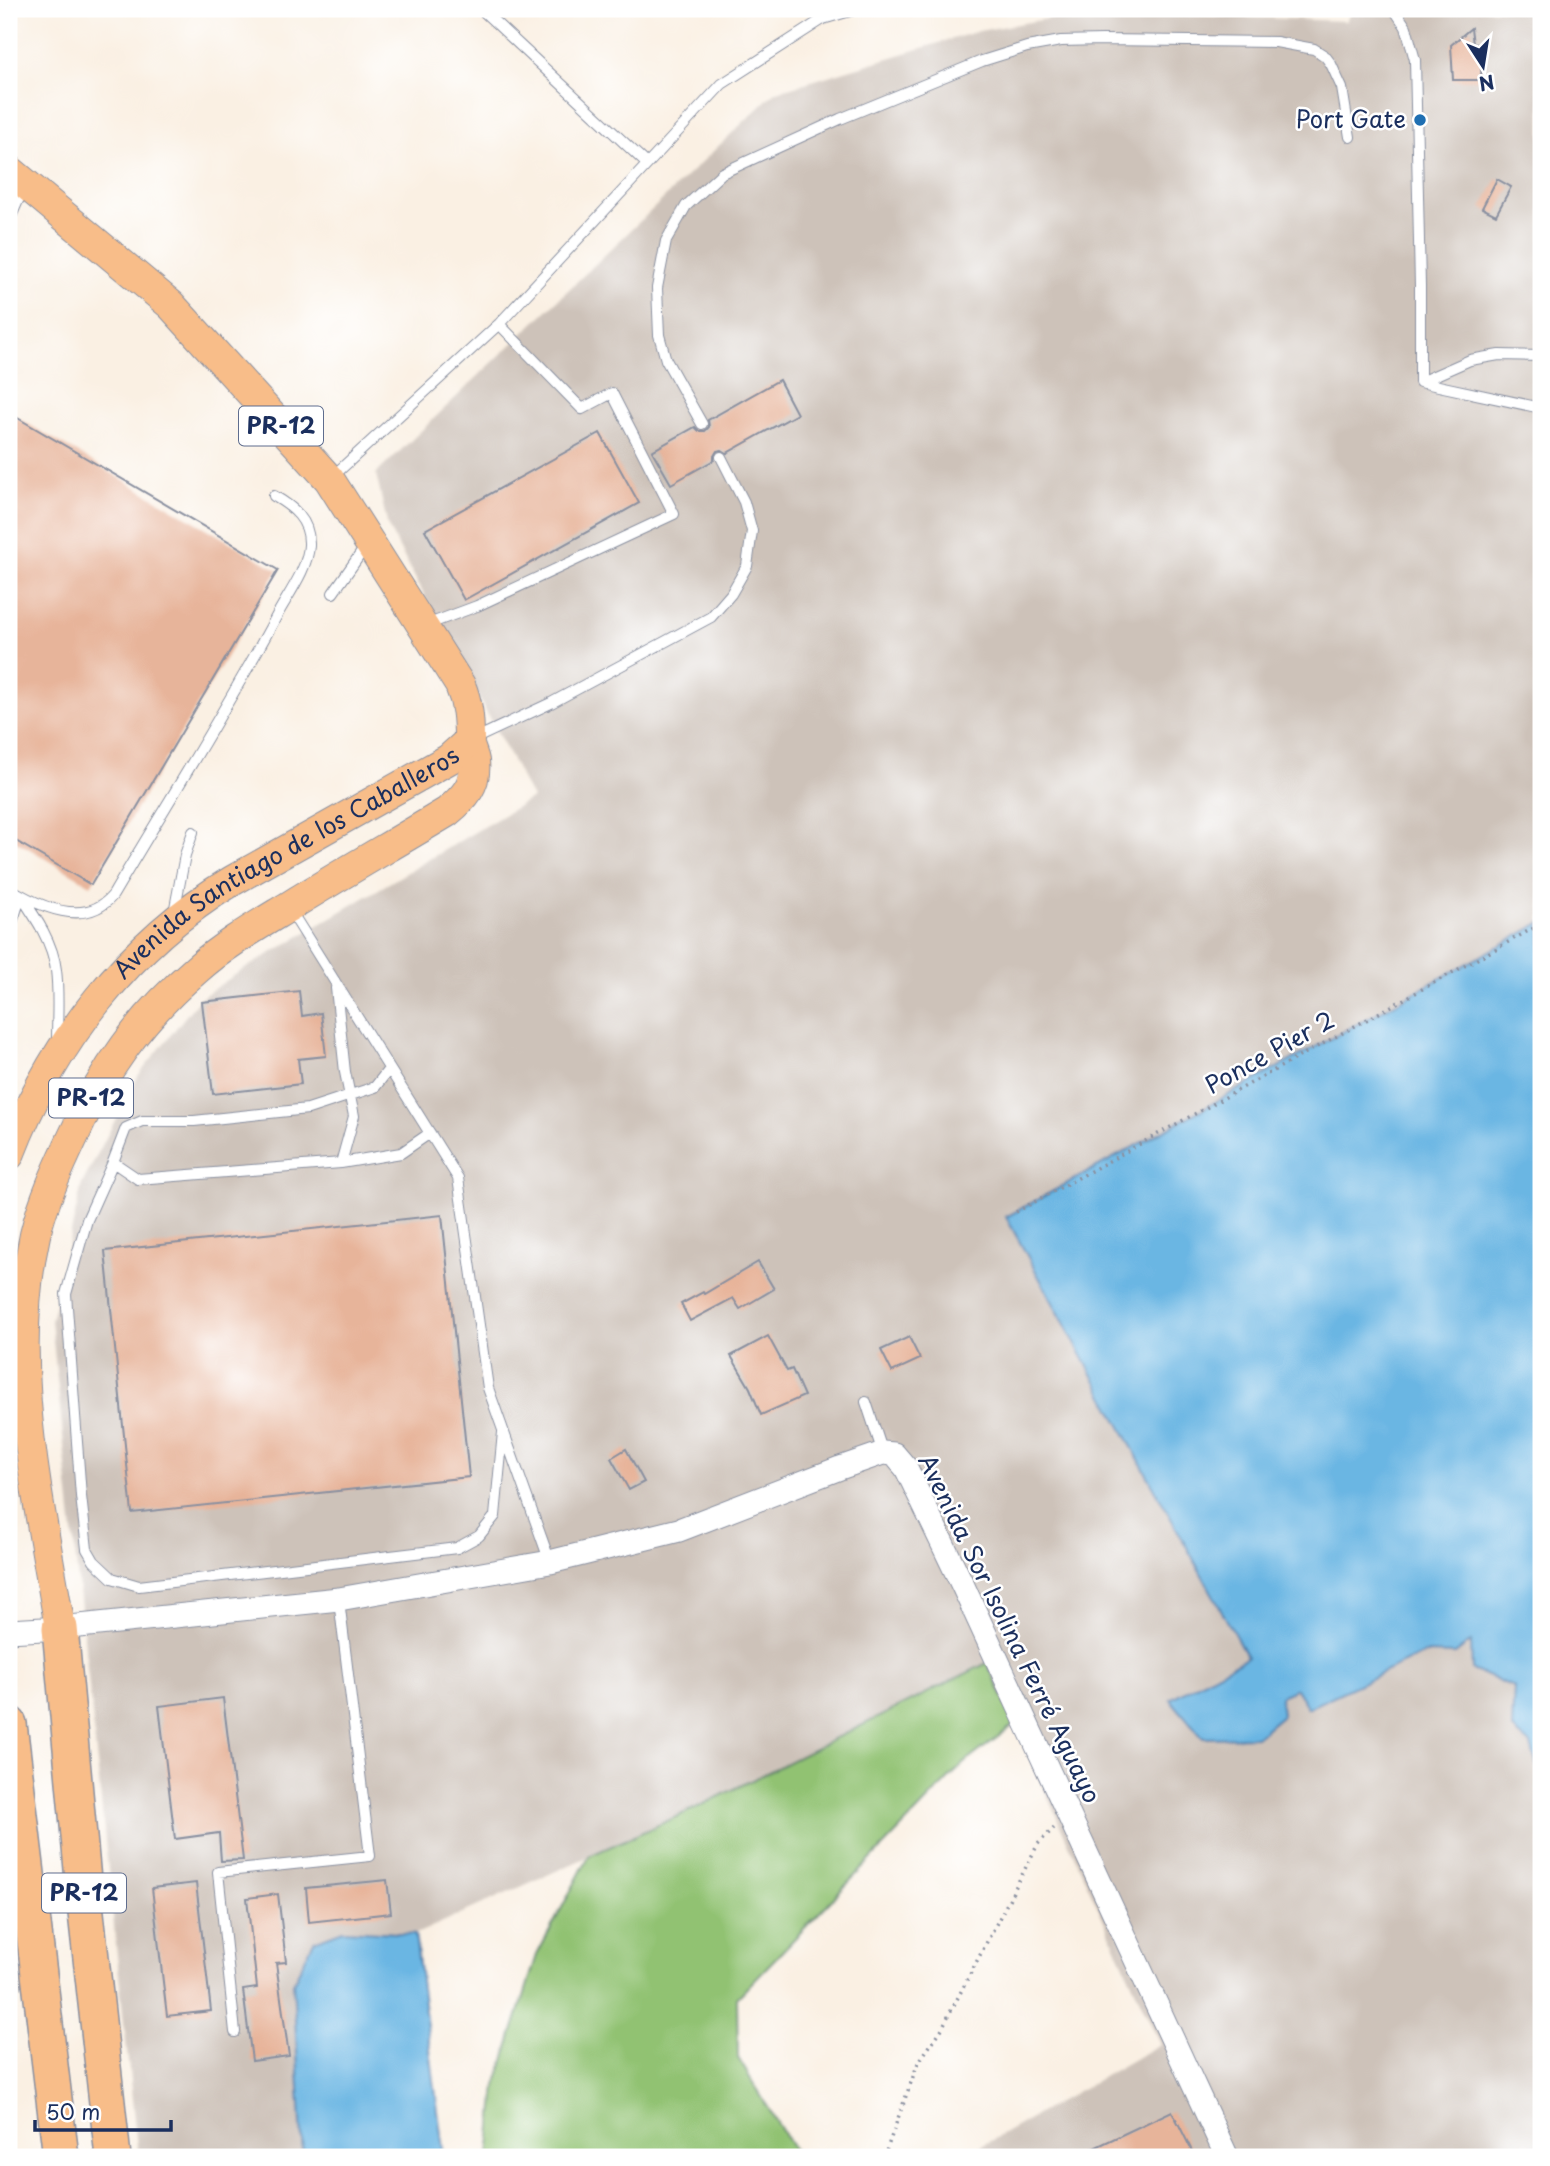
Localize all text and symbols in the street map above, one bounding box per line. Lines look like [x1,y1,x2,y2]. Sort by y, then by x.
north arrow [1448,32,1518,102]
text: N [1476,68,1497,99]
place label: Port Gate [1296,100,1406,136]
marker: Port Gate [1412,112,1428,128]
road number: PR-12 [239,406,323,446]
street label: Avenida Santiago de los Caballeros [104,738,467,986]
street label: Ponce Pier 2 [1198,1001,1340,1102]
road number: PR-12 [49,1078,133,1118]
street label: Avenida Sor Isolina Ferré Aguayo [910,1447,1111,1809]
road number: PR-12 [42,1874,126,1912]
scale bar [35,2089,172,2133]
text: 50 m [46,2095,100,2127]

